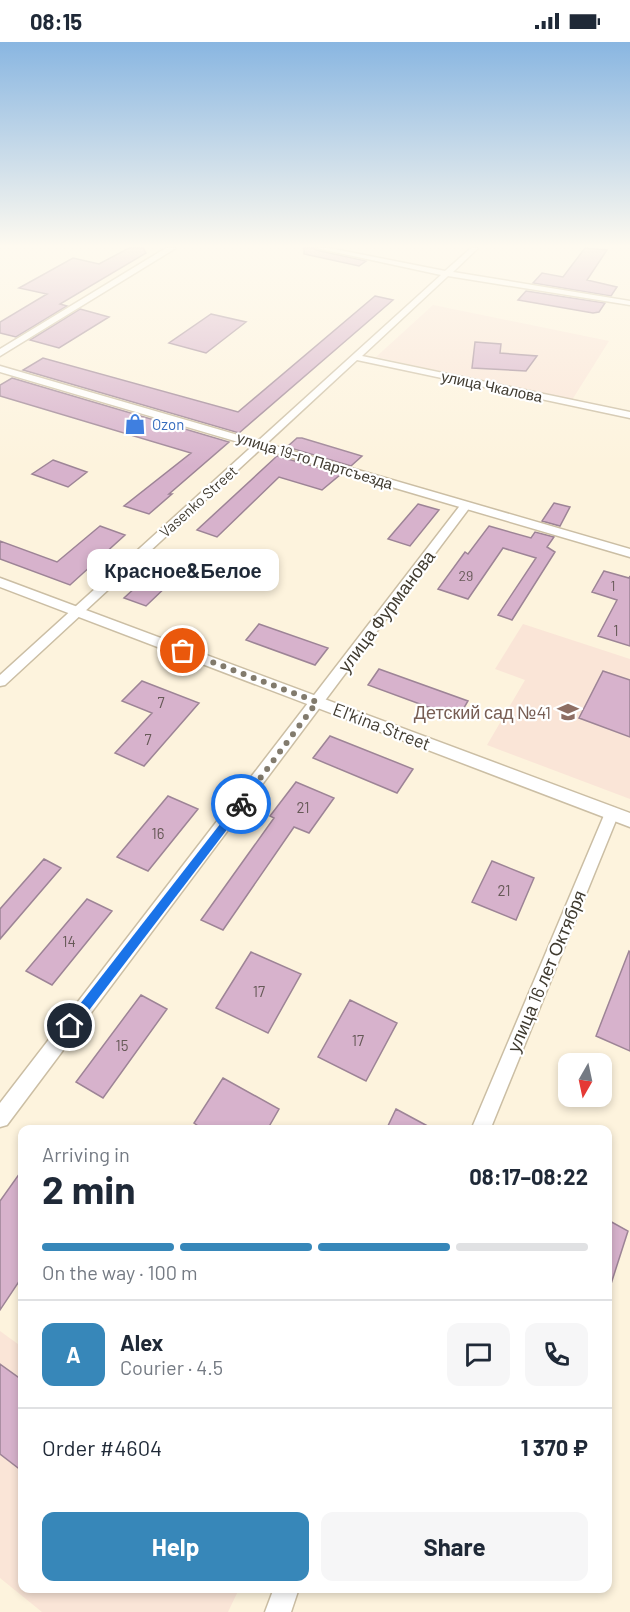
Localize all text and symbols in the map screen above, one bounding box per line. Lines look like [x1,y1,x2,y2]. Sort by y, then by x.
text: 08:15 [30,8,82,34]
street label: улица Чкалова [440,367,545,406]
shop icon: Ozon [123,412,147,436]
place label: Ozon [152,415,184,433]
street label: улица 19-го Партсъезда [235,428,396,492]
street label: Vasenko Street [155,461,241,541]
street label: улица Фурманова [333,545,440,676]
callout: Красное&Белое [87,549,279,591]
text: Красное&Белое [104,558,262,582]
house number: 29 [459,567,473,584]
house number: 1 [611,577,615,594]
house number: 1 [613,621,619,639]
pin [157,625,208,676]
icon: bag [166,634,199,667]
house number: 7 [157,693,165,711]
street label: El'kina Street [330,697,434,755]
school or university icon: Детский сад №41 [556,700,580,724]
place label: Детский сад №41 [414,701,551,723]
house number: 7 [144,730,152,748]
courier [211,774,271,834]
icon: bike [225,788,258,821]
house number: 21 [296,798,310,816]
house number: 16 [152,824,164,842]
house number: 21 [497,881,511,899]
street label: улица 16 лет Октября [502,887,590,1055]
house number: 14 [62,932,76,950]
house number: 17 [253,982,265,1000]
pin [44,1000,95,1051]
icon: home [53,1009,86,1042]
house number: 17 [352,1031,364,1049]
house number: 15 [116,1036,128,1054]
north arrow [558,1053,612,1107]
map controls [558,1053,612,1107]
text: Arriving in [42,1142,130,1166]
text: 08:17–08:22 [469,1163,588,1189]
text: 2 min [42,1165,135,1212]
text: On the way · 100 m [42,1260,198,1284]
button: chat [447,1323,510,1386]
button: phone [525,1323,588,1386]
text: Alex [120,1329,163,1355]
text: A [66,1341,81,1367]
text: Courier · 4.5 [120,1355,223,1379]
text: Order #4604 [42,1434,162,1460]
text: 1 370 ₽ [521,1434,588,1460]
button: Help [42,1512,309,1581]
button: Share [321,1512,588,1581]

